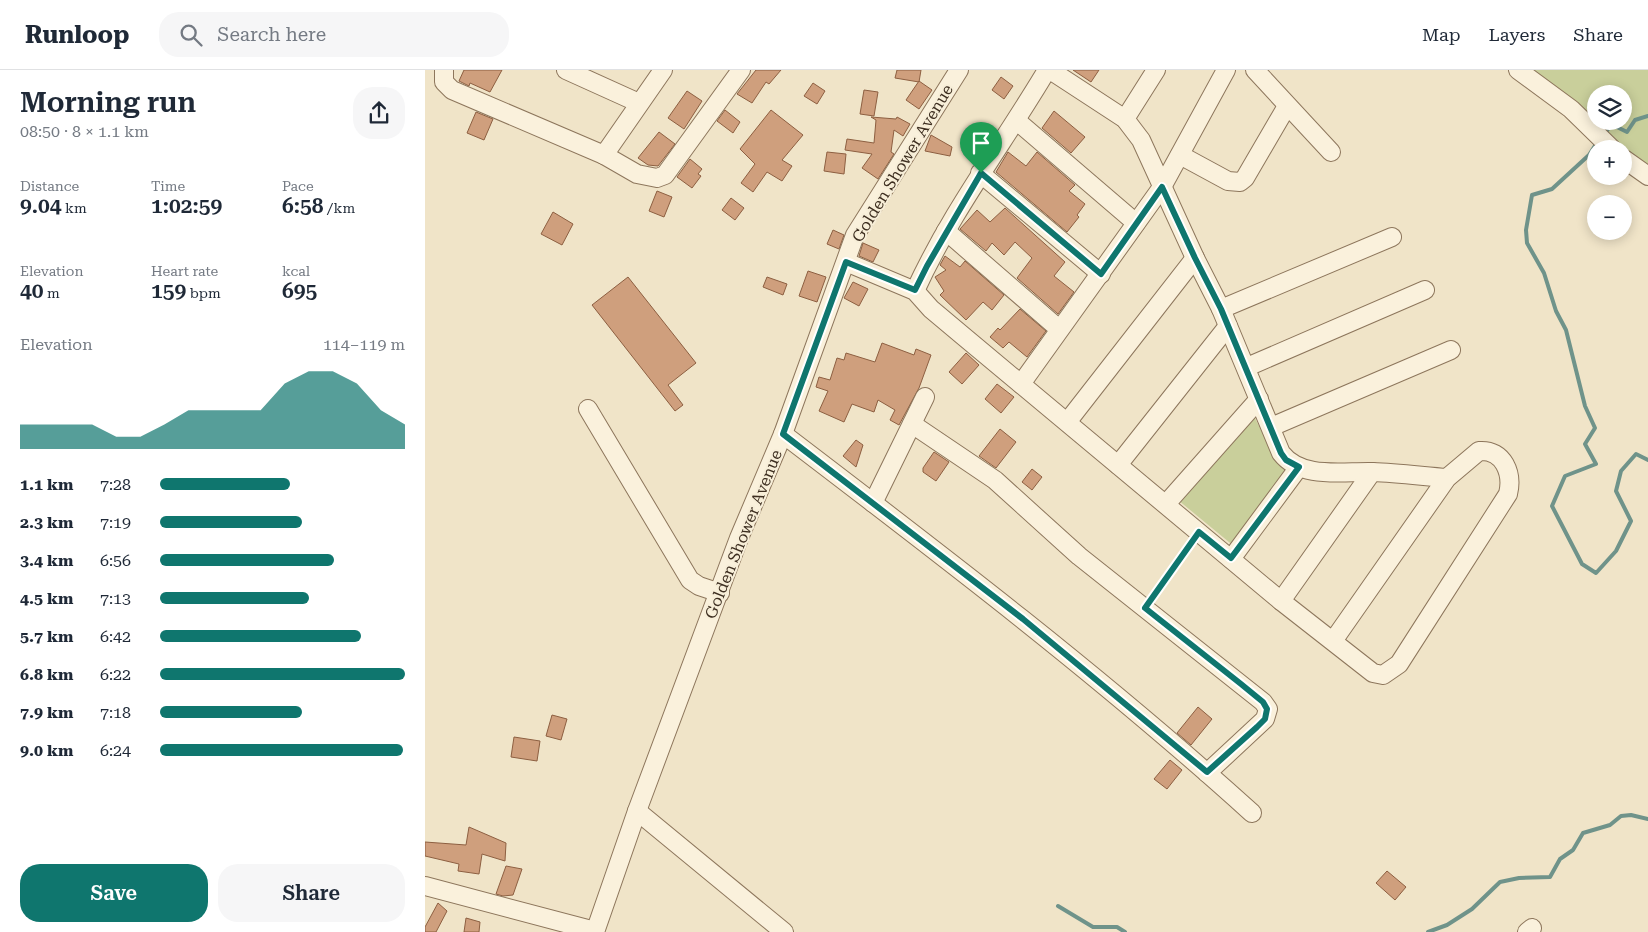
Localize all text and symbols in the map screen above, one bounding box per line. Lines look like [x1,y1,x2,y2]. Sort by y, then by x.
search box [159,12,509,57]
text: Runloop [25,21,129,49]
icon: search [177,21,205,49]
text: Search here [217,23,326,46]
text: Map [1422,24,1461,45]
text: Layers [1489,24,1545,45]
text: Share [1573,24,1623,45]
street label: Golden Shower Avenue [848,81,957,245]
map controls [1587,85,1632,240]
button: layers [1587,85,1632,130]
text: Morning run [20,86,196,119]
button: share [353,87,405,139]
text: 08:50 · 8 × 1.1 km [20,122,149,141]
pin [960,122,1002,173]
icon: arrive [967,129,995,157]
button: + [1587,140,1632,185]
text: Distance [20,178,79,194]
text: Time [151,178,185,194]
text: Pace [282,178,314,194]
text: 9.04 [20,194,61,218]
text: 1:02:59 [151,194,222,218]
text: 6:58 [282,194,323,218]
button: − [1587,195,1632,240]
text: km [61,200,87,216]
text: /km [323,200,355,216]
text: Elevation [20,263,83,279]
text: Heart rate [151,263,218,279]
text: kcal [282,263,310,279]
text: 40 [20,279,44,303]
text: 159 [151,279,186,303]
text: 695 [282,279,317,303]
text: m [44,285,60,301]
text: bpm [186,285,221,301]
text: Elevation [20,335,93,354]
text: 114–119 m [323,335,405,354]
street label: Golden Shower Avenue [701,447,786,621]
text: 1.1 km [20,475,73,494]
text: 7:28 [100,475,131,494]
text: 2.3 km [20,513,73,532]
text: 7:19 [100,513,131,532]
text: 3.4 km [20,551,73,570]
text: 6:56 [100,551,131,570]
text: 4.5 km [20,589,73,608]
text: 7:13 [100,589,131,608]
text: 5.7 km [20,627,73,646]
text: 6:42 [100,627,131,646]
text: 6.8 km [20,665,73,684]
text: 6:22 [100,665,131,684]
text: 7.9 km [20,703,73,722]
text: 7:18 [100,703,131,722]
text: 9.0 km [20,741,73,760]
text: 6:24 [100,741,131,760]
button: Save [20,864,208,922]
button: Share [218,864,405,922]

